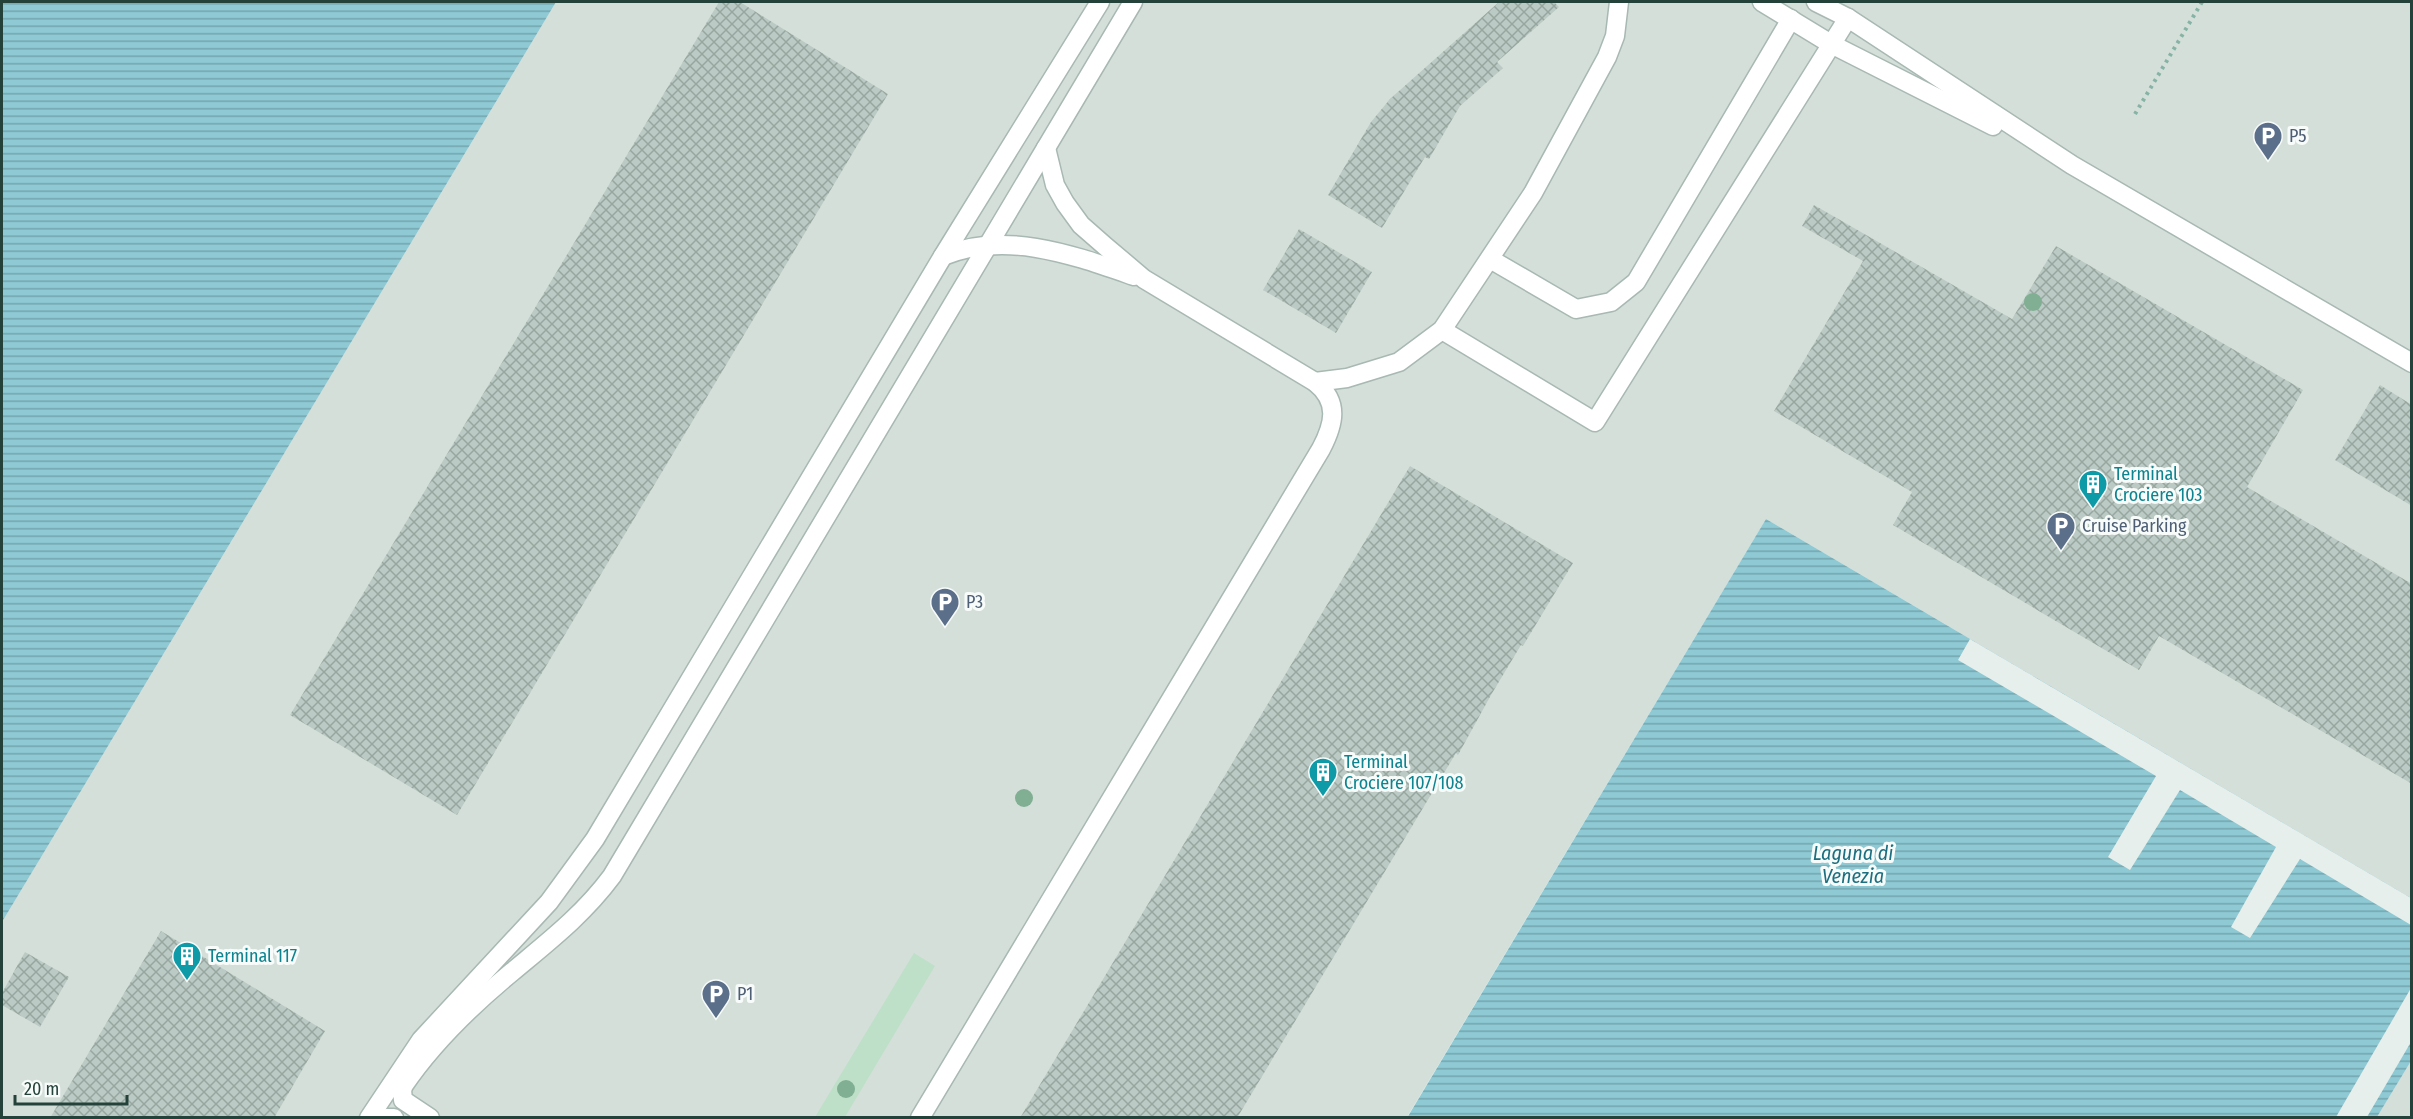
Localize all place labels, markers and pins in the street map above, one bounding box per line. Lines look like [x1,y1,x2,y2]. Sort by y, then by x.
parking icon: P5 [2252,120,2284,162]
place label: P5 [2289,125,2306,147]
place label: Terminal Crociere 103 [2114,463,2203,506]
building icon: Terminal Crociere 103 [2077,468,2109,510]
parking icon: Cruise Parking [2045,510,2077,552]
place label: Cruise Parking [2082,515,2187,537]
parking icon: P3 [929,586,961,628]
place label: P3 [966,591,983,613]
place label: Terminal Crociere 107/108 [1344,751,1464,794]
building icon: Terminal Crociere 107/108 [1307,756,1339,798]
building icon: Terminal 117 [171,940,203,982]
place label: Terminal 117 [208,945,297,967]
parking icon: P1 [700,978,732,1020]
place label: P1 [737,983,753,1005]

